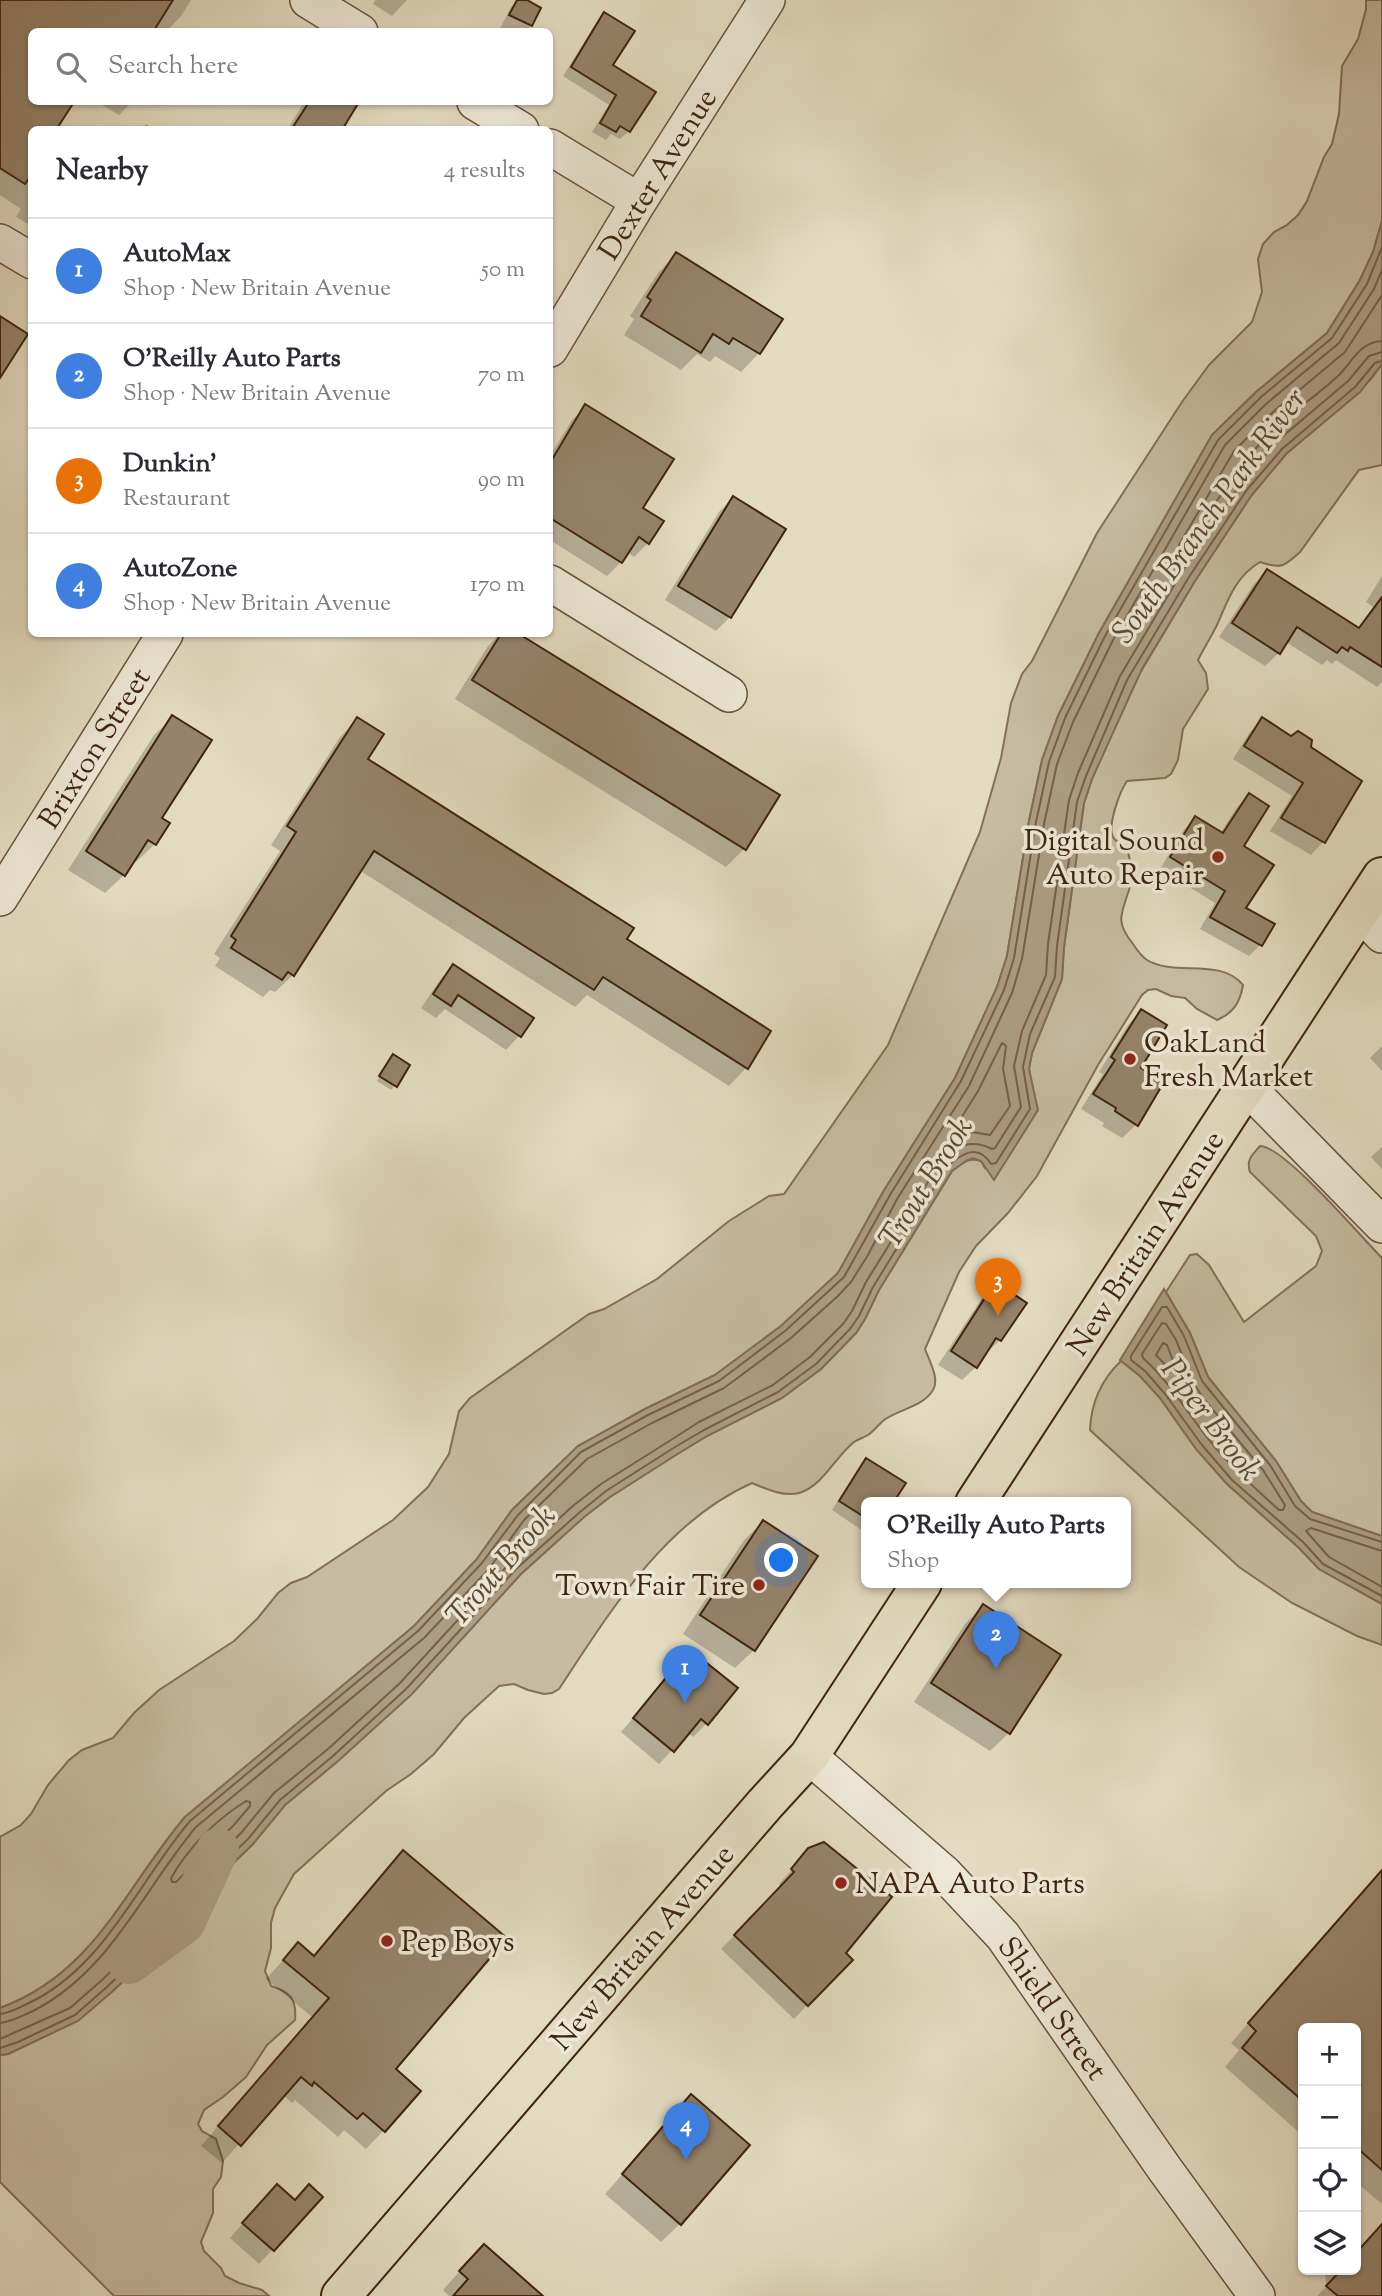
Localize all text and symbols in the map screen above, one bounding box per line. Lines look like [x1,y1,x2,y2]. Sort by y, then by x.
search box [28,28,553,105]
icon: search [52,48,90,86]
text: Search here [108,48,238,85]
street label: Dexter Avenue [589,81,729,270]
text: Nearby [56,150,148,193]
text: 4 results [444,155,525,188]
text: AutoMax [123,236,231,273]
text: 1 [75,254,83,287]
text: 50 m [481,254,525,287]
text: Shop · New Britain Avenue [123,273,391,306]
text: O'Reilly Auto Parts [123,341,341,378]
text: 2 [74,359,84,392]
text: 70 m [478,359,525,392]
text: Shop · New Britain Avenue [123,378,391,411]
water label: South Branch Park River [1102,380,1319,654]
text: Dunkin' [123,446,217,483]
text: 3 [74,464,84,497]
text: 90 m [478,464,525,497]
text: Restaurant [123,483,230,516]
text: AutoZone [123,551,237,588]
text: 4 [73,569,85,602]
text: 170 m [470,569,525,602]
text: Shop · New Britain Avenue [123,588,391,621]
street label: Brixton Street [29,660,163,838]
place label: Digital Sound Auto Repair [1024,821,1204,898]
marker: Digital Sound Auto Repair [1210,849,1226,865]
place label: OakLand Fresh Market [1144,1023,1313,1100]
marker: OakLand Fresh Market [1122,1051,1138,1067]
water label: Trout Brook [869,1109,986,1258]
street label: New Britain Avenue [1058,1123,1236,1366]
pin: 3 [975,1258,1021,1316]
water label: Piper Brook [1148,1350,1271,1492]
water label: Trout Brook [436,1496,568,1638]
popup [861,1497,1131,1588]
text: O'Reilly Auto Parts [887,1508,1105,1545]
your location [764,1543,798,1577]
text: Shop [887,1545,939,1578]
place label: Town Fair Tire [555,1566,745,1609]
marker: Town Fair Tire [751,1577,767,1593]
pin: 2 [973,1611,1019,1669]
pin: 1 [662,1645,708,1703]
street label: New Britain Avenue [542,1836,746,2061]
place label: NAPA Auto Parts [855,1864,1085,1907]
marker: NAPA Auto Parts [833,1875,849,1891]
place label: Pep Boys [401,1922,515,1965]
street label: Shield Street [986,1929,1116,2090]
marker: Pep Boys [379,1933,395,1949]
map controls [1298,2023,1361,2275]
button: + [1298,2023,1361,2086]
button: − [1298,2086,1361,2149]
pin: 4 [663,2102,709,2160]
button: locate [1298,2149,1361,2212]
button: layers [1298,2212,1361,2275]

